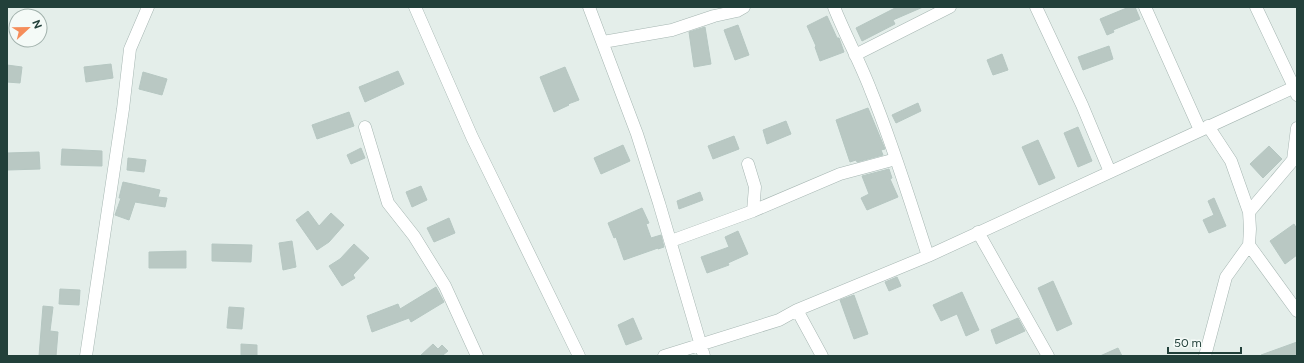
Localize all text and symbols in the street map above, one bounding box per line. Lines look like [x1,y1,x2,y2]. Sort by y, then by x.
north arrow [8,8,48,48]
text: N [29,18,44,31]
scale bar [1168,329,1241,355]
text: 50 m [1174,336,1202,350]

